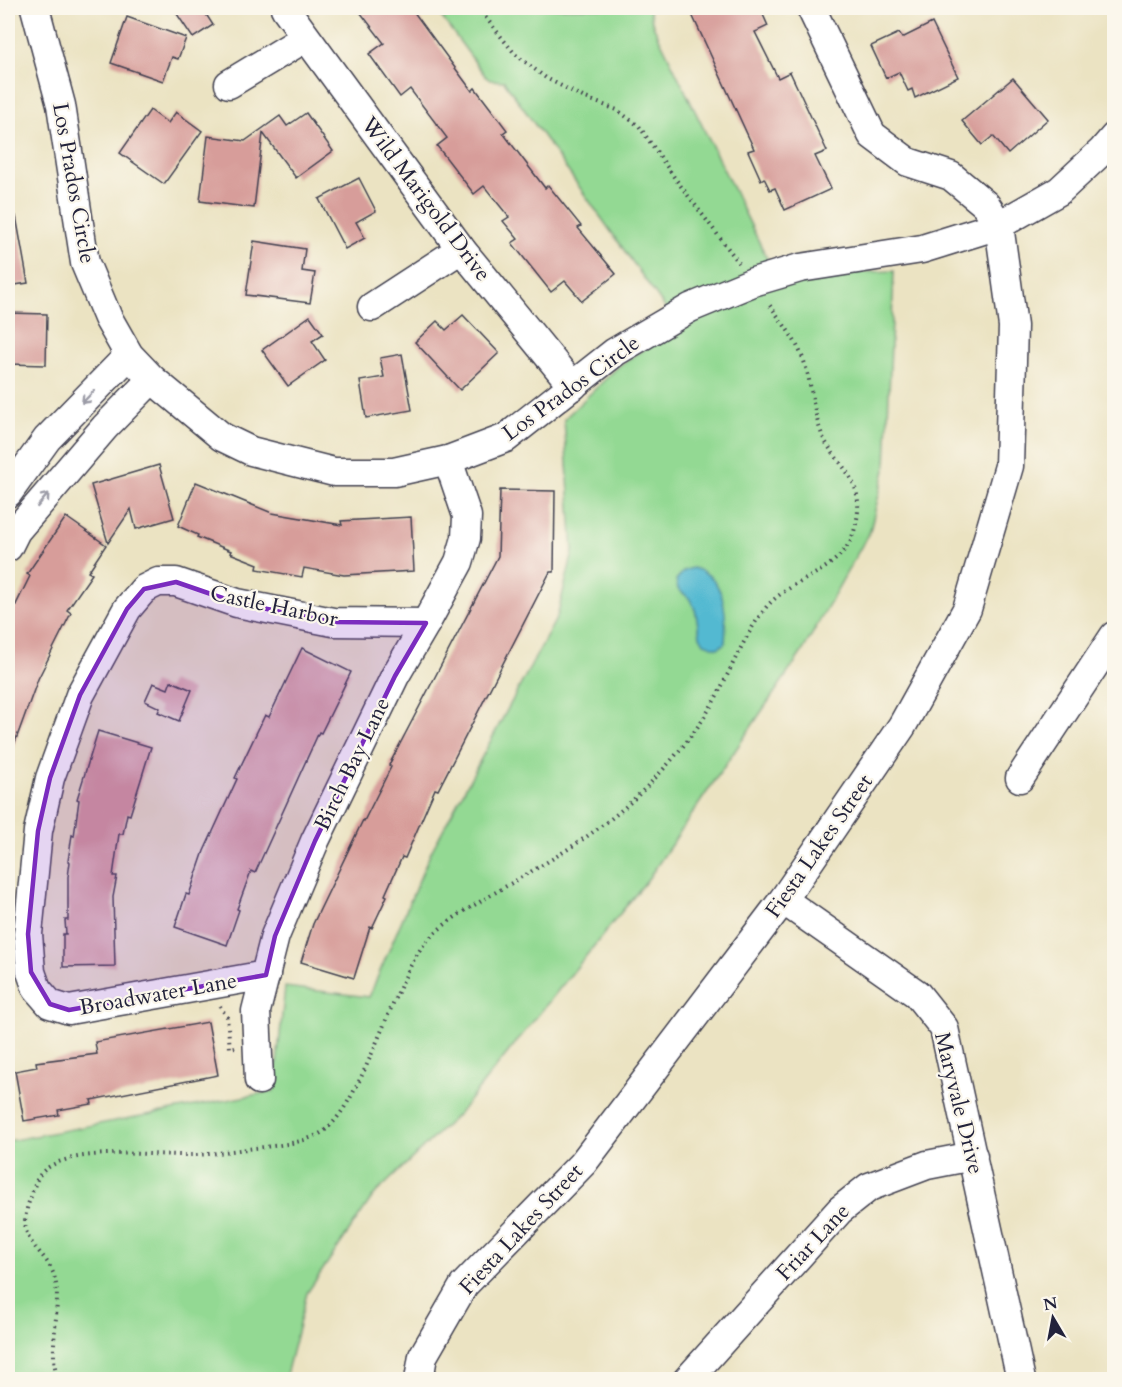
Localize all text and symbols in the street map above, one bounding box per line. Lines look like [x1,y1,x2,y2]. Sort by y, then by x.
street label: Los Prados Circle [45,100,103,266]
street label: Wild Marigold Drive [354,110,498,287]
street label: Los Prados Circle [496,328,646,448]
one-way arrow [81,389,96,404]
one-way arrow [36,492,49,508]
street label: Castle Harbor [207,578,342,634]
street label: Birch Bay Lane [307,692,397,836]
street label: Fiesta Lakes Street [758,768,880,924]
street label: Broadwater Lane [77,965,239,1023]
street label: Maryvale Drive [927,1029,991,1177]
street label: Fiesta Lakes Street [452,1157,590,1301]
street label: Friar Lane [769,1197,857,1287]
north arrow [1023,1288,1083,1348]
text: N [1042,1292,1059,1316]

